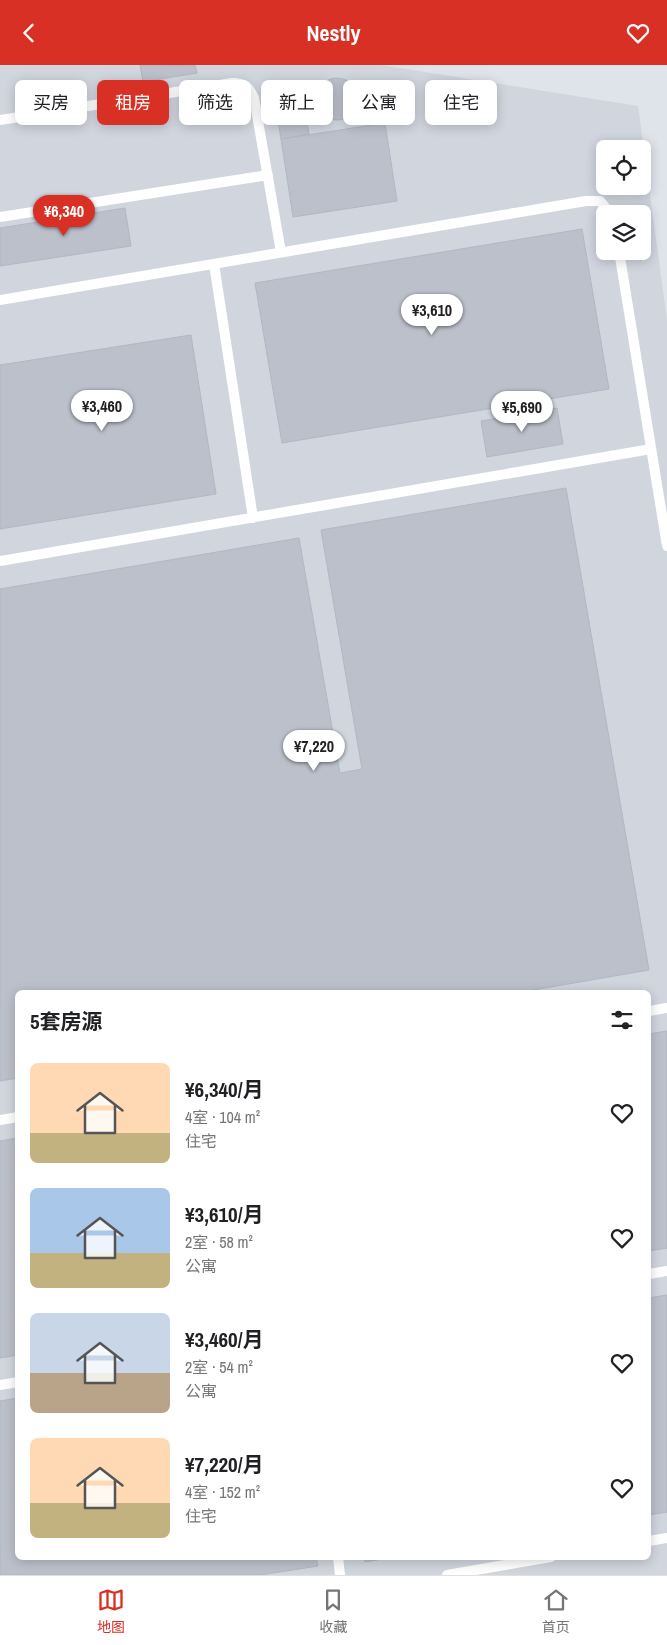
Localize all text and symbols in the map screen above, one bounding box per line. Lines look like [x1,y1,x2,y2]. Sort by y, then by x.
text: Nestly [306,18,361,48]
icon: back [15,19,43,47]
icon: heart [624,19,652,47]
chip: 买房 [15,80,87,125]
chip: 租房 [97,80,169,125]
chip: 筛选 [179,80,251,125]
chip: 新上 [261,80,333,125]
chip: 公寓 [343,80,415,125]
chip: 住宅 [425,80,497,125]
map controls [596,140,651,260]
button: locate [596,140,651,195]
pin: ¥6,340 [23,195,105,237]
text: ¥6,340 [44,200,84,222]
button: layers [596,205,651,260]
pin: ¥3,610 [391,293,473,336]
text: ¥3,610 [412,299,452,321]
pin: ¥3,460 [61,389,143,432]
pin: ¥5,690 [481,391,563,433]
text: ¥3,460 [82,395,122,417]
text: ¥5,690 [502,396,542,418]
pin: ¥7,220 [273,729,355,772]
text: ¥7,220 [294,735,334,757]
icon: filters [608,1006,636,1034]
text: 5套房源 [30,1007,103,1036]
text: ¥6,340/月 [185,1075,263,1104]
icon: home [70,1083,130,1143]
icon: heart [608,1099,636,1127]
text: 4室 · 104 m² [185,1106,260,1128]
text: 住宅 [185,1130,217,1152]
text: ¥3,610/月 [185,1200,263,1229]
icon: home [70,1208,130,1268]
icon: heart [608,1224,636,1252]
text: 2室 · 58 m² [185,1231,253,1253]
text: 公寓 [185,1255,217,1277]
text: ¥3,460/月 [185,1325,263,1354]
icon: home [70,1333,130,1393]
icon: heart [608,1349,636,1377]
text: 2室 · 54 m² [185,1356,253,1378]
text: 公寓 [185,1380,217,1402]
text: ¥7,220/月 [185,1450,263,1479]
icon: home [70,1458,130,1518]
icon: heart [608,1474,636,1502]
text: 4室 · 152 m² [185,1481,260,1503]
text: 住宅 [185,1505,217,1527]
tab: 地图 [97,1586,125,1636]
tab: 收藏 [319,1586,347,1636]
tab: 首页 [542,1586,570,1636]

